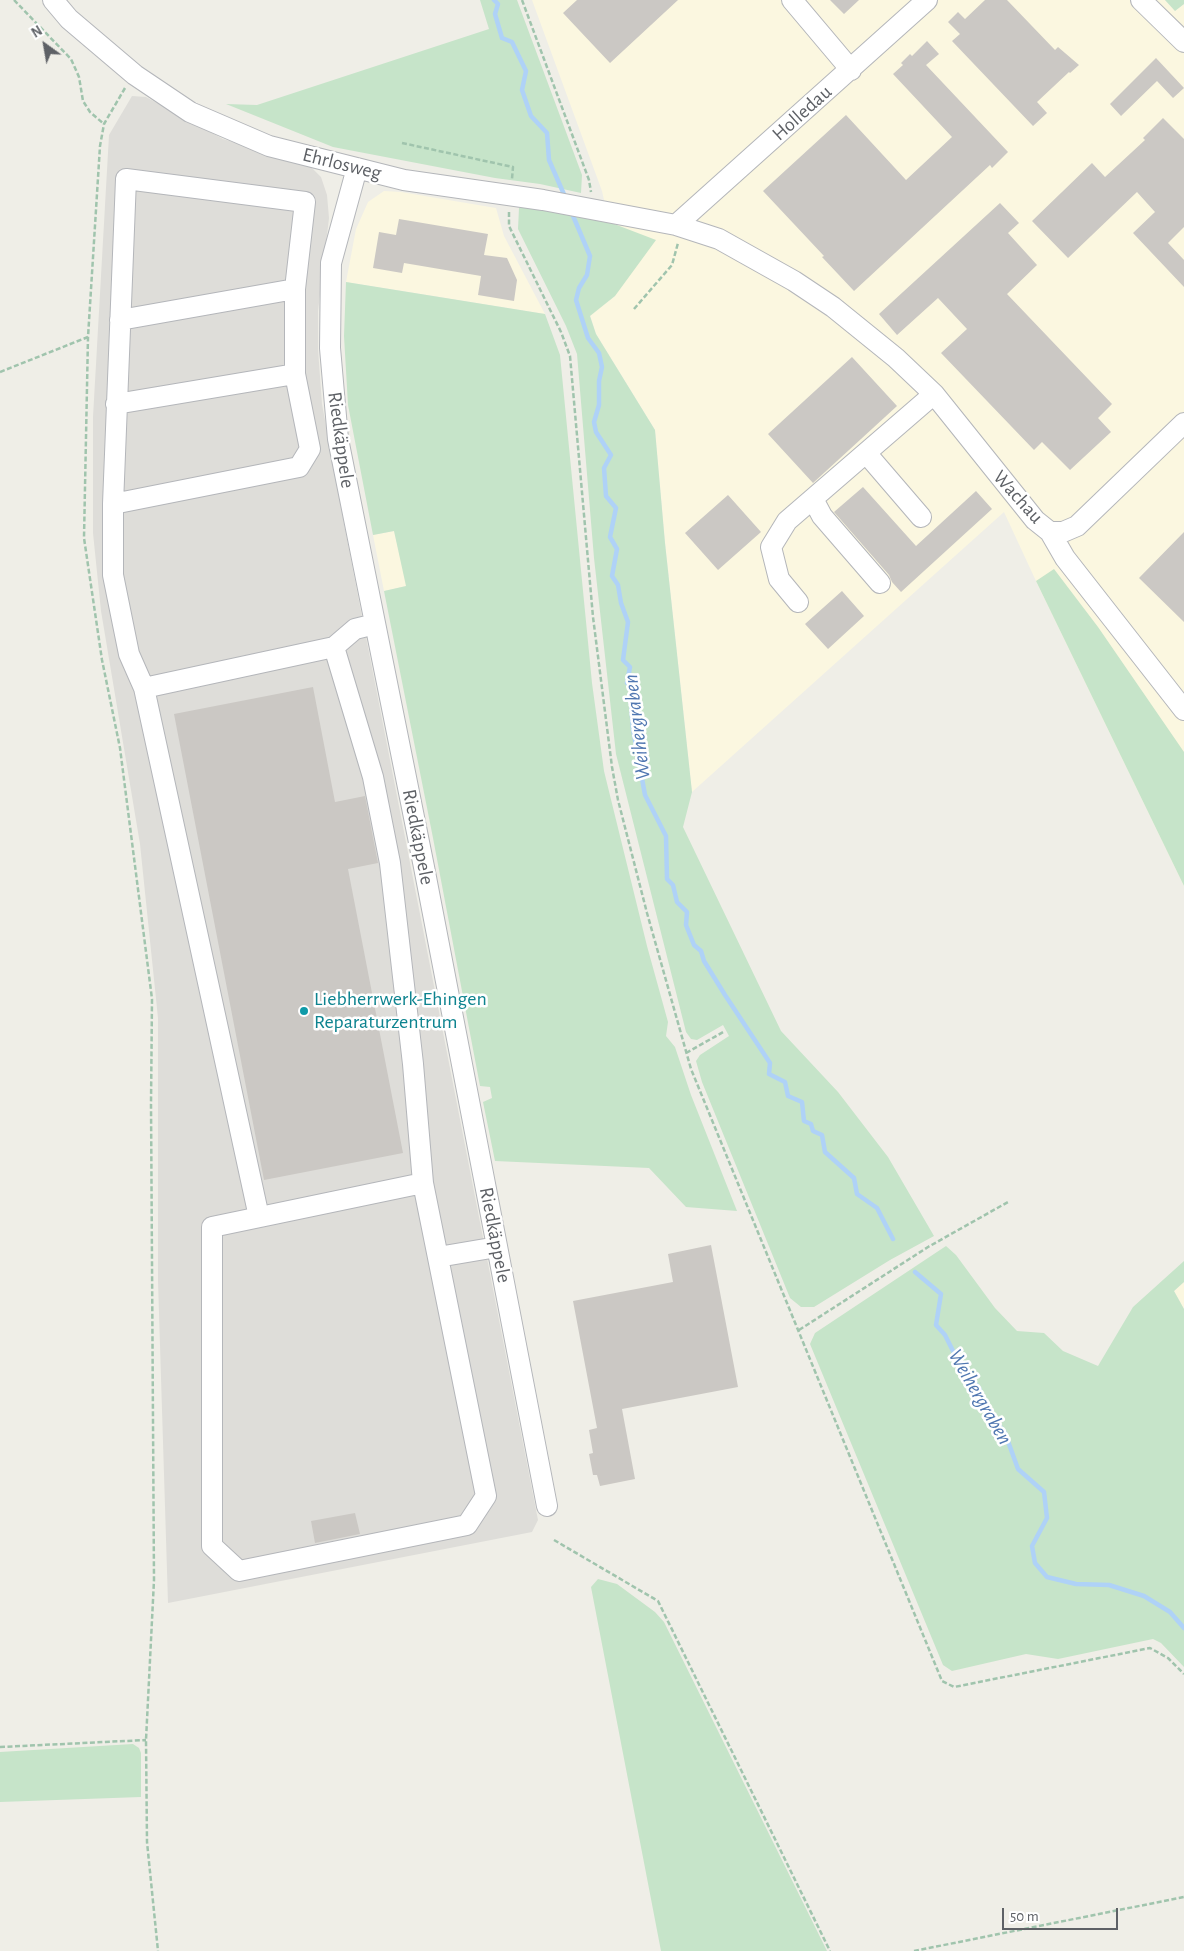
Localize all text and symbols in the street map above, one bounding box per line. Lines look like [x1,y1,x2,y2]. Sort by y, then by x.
north arrow [20,20,70,70]
text: N [29,24,45,41]
street label: Holledau [767,80,837,146]
street label: Ehrlosweg [300,143,384,185]
street label: Riedkäppele [322,390,360,490]
street label: Wachau [988,465,1048,529]
water label: Weihergraben [618,673,656,781]
street label: Riedkäppele [397,787,439,887]
place label: Liebherrwerk-Ehingen Reparaturzentrum [314,987,487,1034]
marker: Liebherrwerk-Ehingen Reparaturzentrum [298,1005,310,1017]
street label: Riedkäppele [474,1185,516,1285]
water label: Weihergraben [943,1345,1017,1449]
scale bar [1004,1898,1120,1930]
text: 50 m [1010,1909,1039,1924]

